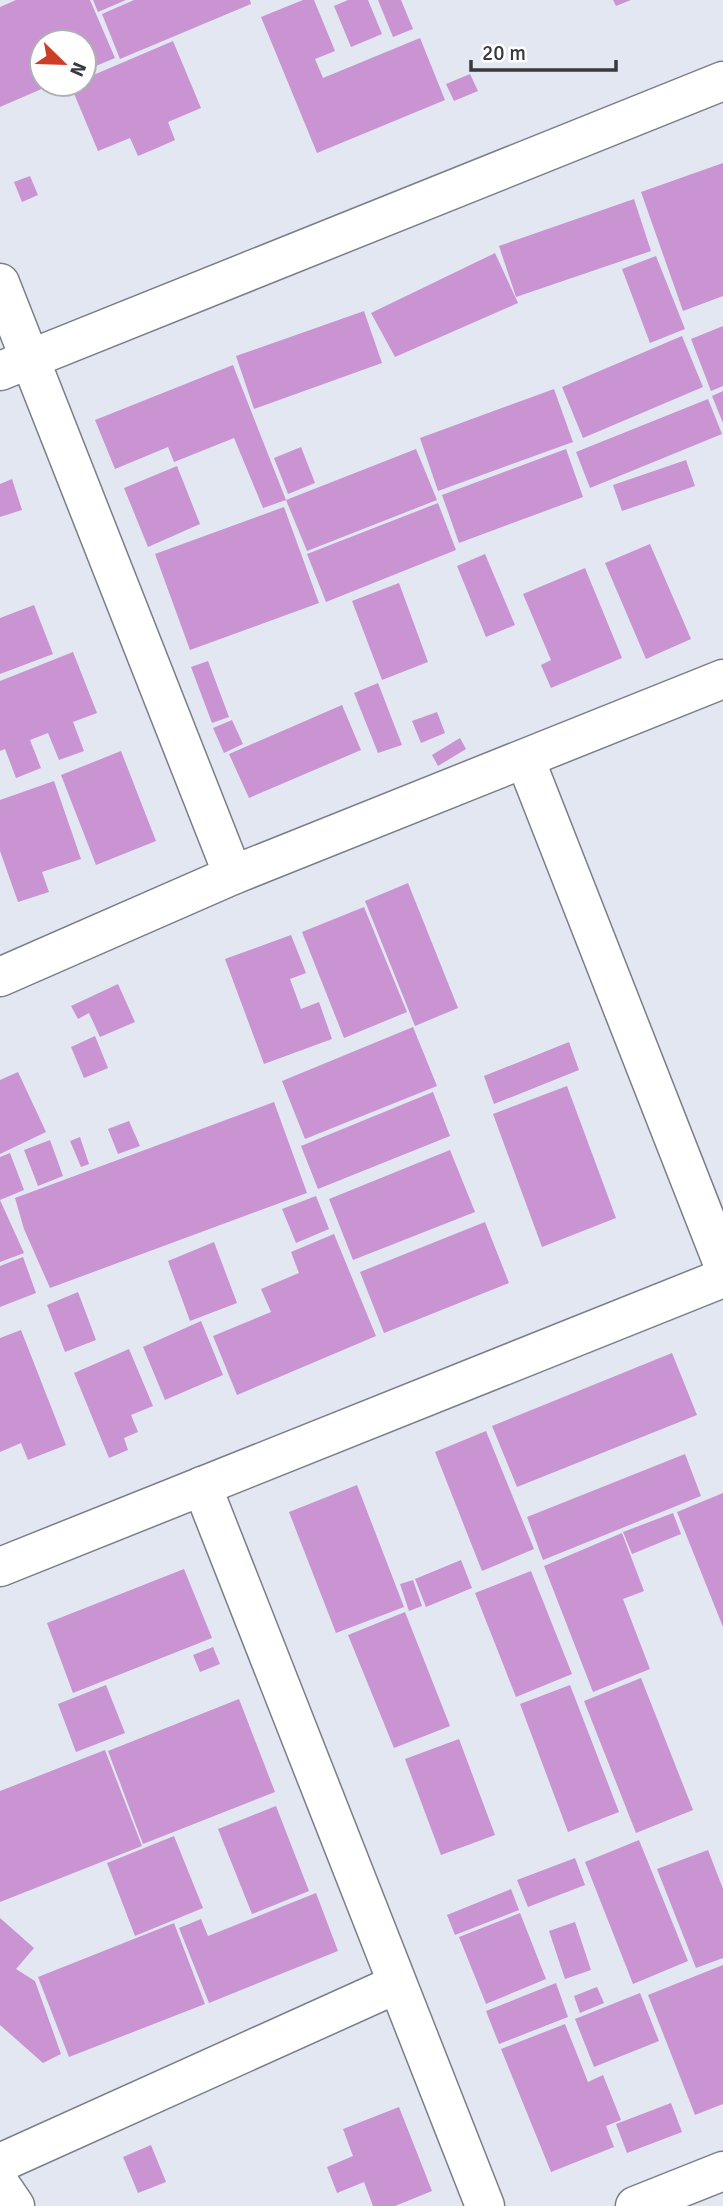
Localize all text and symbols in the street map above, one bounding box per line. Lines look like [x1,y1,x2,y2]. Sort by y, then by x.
north arrow [28,28,98,98]
scale bar [471,28,616,72]
text: 20 m [482,40,526,66]
text: N [64,58,91,80]

